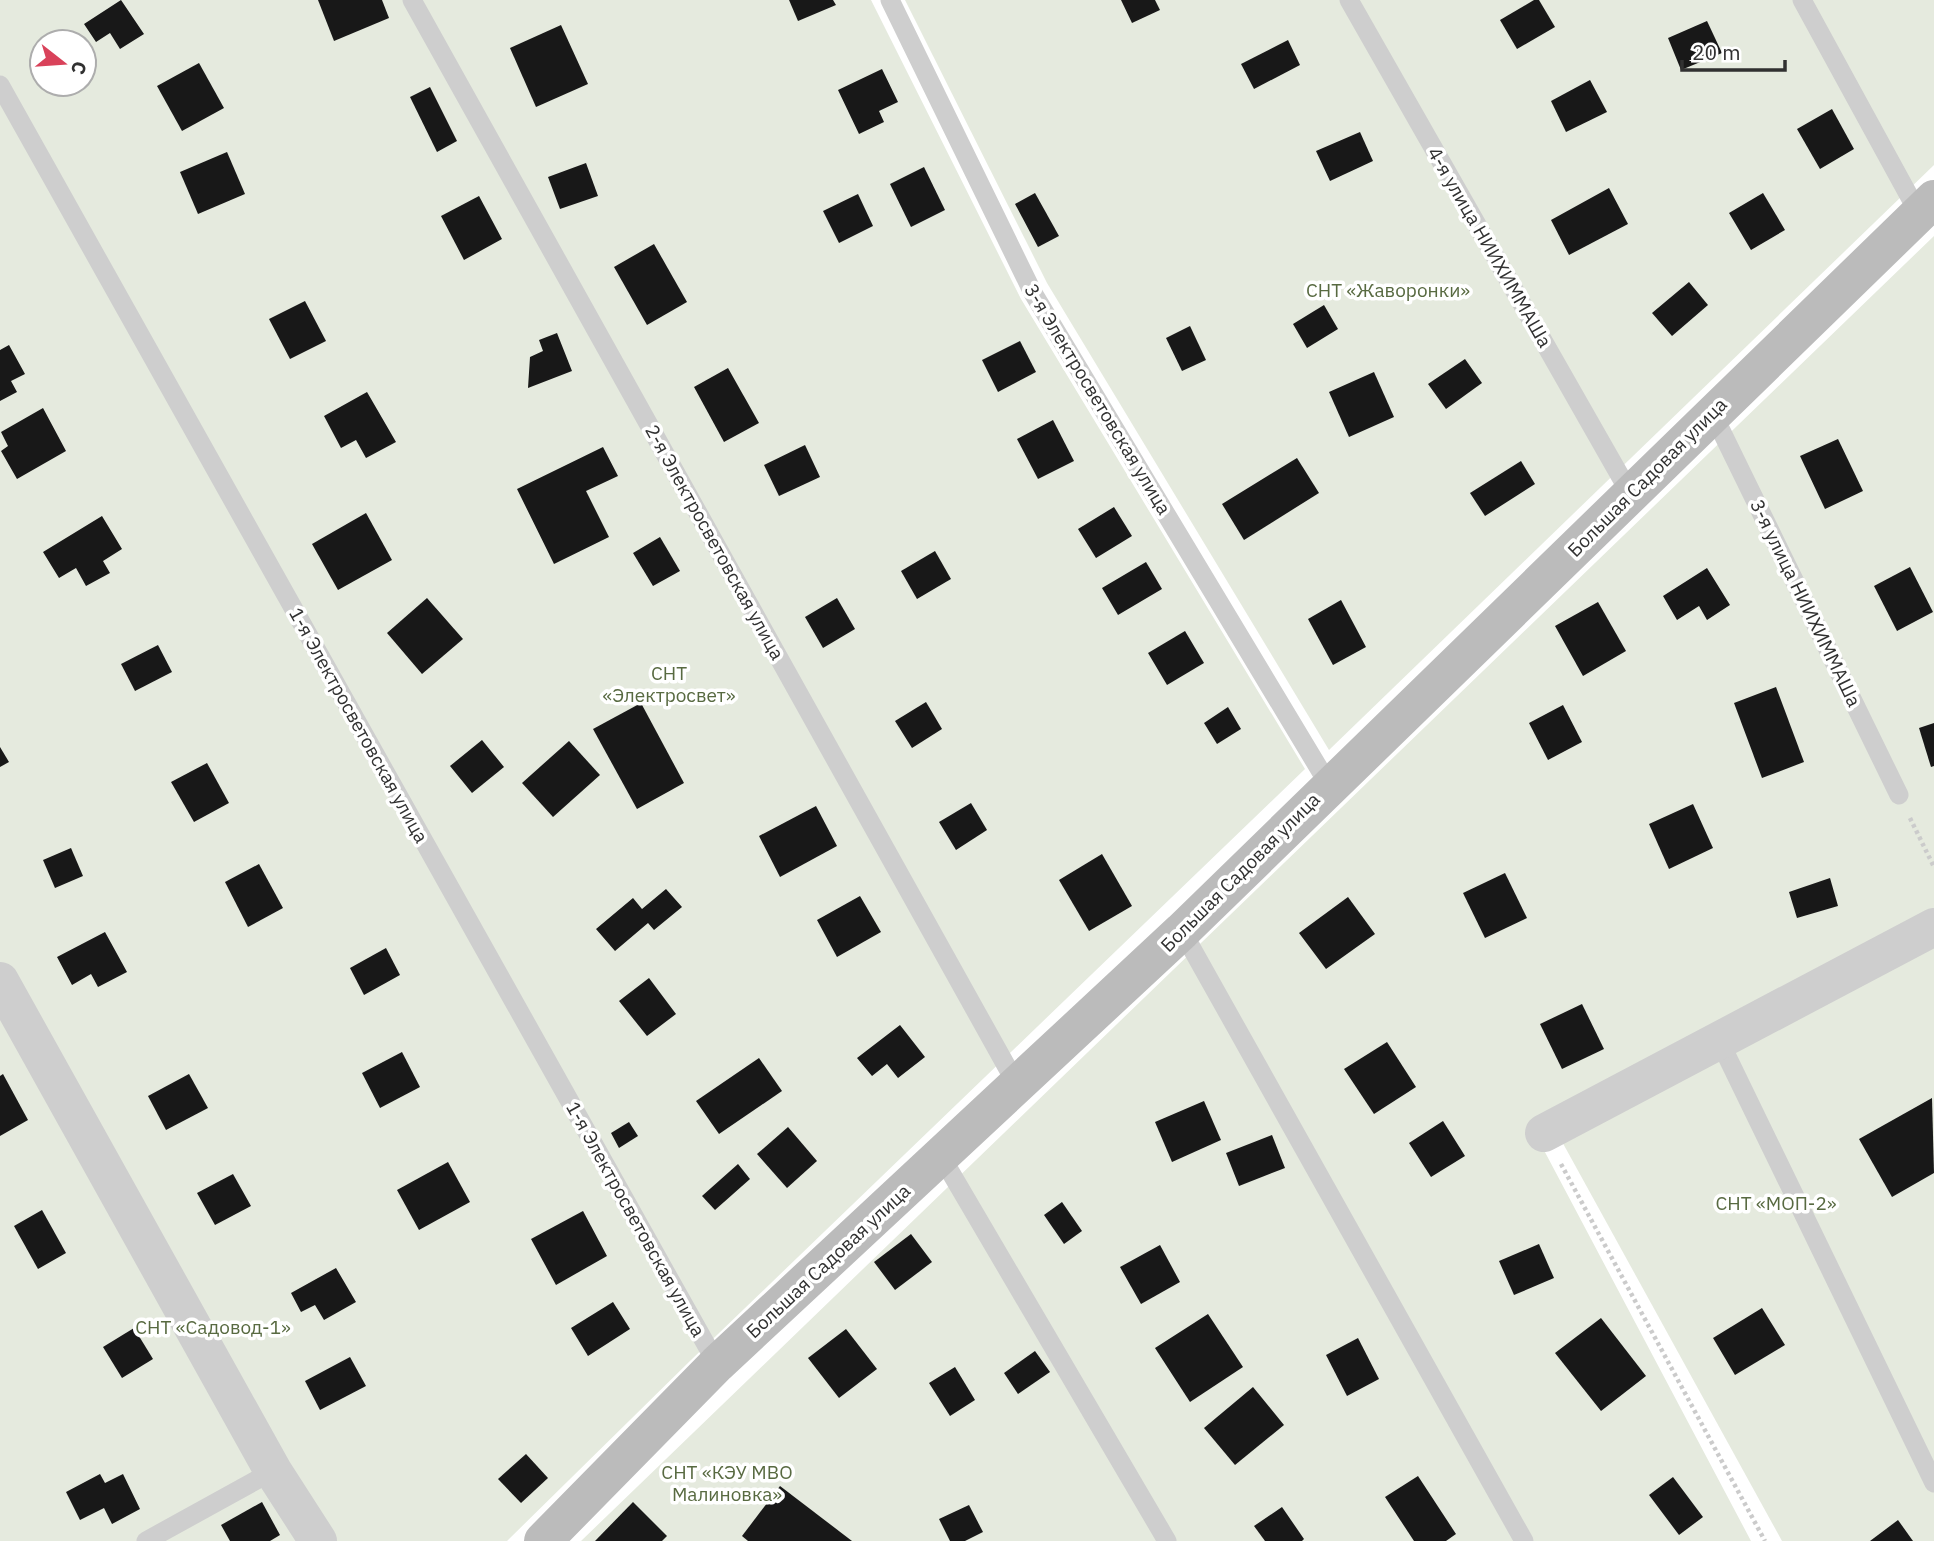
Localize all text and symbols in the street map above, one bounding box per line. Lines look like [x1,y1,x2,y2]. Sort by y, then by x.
north arrow [28,28,98,98]
scale bar [1682,28,1785,72]
text: 20 m [1692,38,1741,66]
text: С [66,59,93,77]
street label: 4-я улица НИИХИММАШа [1423,143,1557,351]
park label: СНТ «Жаворонки» [1306,278,1470,302]
street label: 3-я Электросветовская улица [1019,279,1177,519]
street label: Большая Садовая улица [1562,392,1732,562]
street label: 2-я Электросветовская улица [640,420,790,664]
street label: 3-я улица НИИХИММАШа [1745,496,1867,710]
street label: 1-я Электросветовская улица [284,603,434,847]
park label: СНТ «Электросвет» [603,661,736,707]
street label: Большая Садовая улица [1155,787,1325,957]
street label: 1-я Электросветовская улица [561,1097,711,1341]
street label: Большая Садовая улица [741,1179,915,1343]
park label: СНТ «МОП-2» [1715,1191,1837,1215]
park label: СНТ «Садовод-1» [135,1315,291,1339]
park label: СНТ «КЭУ МВО Малиновка» [661,1460,793,1506]

